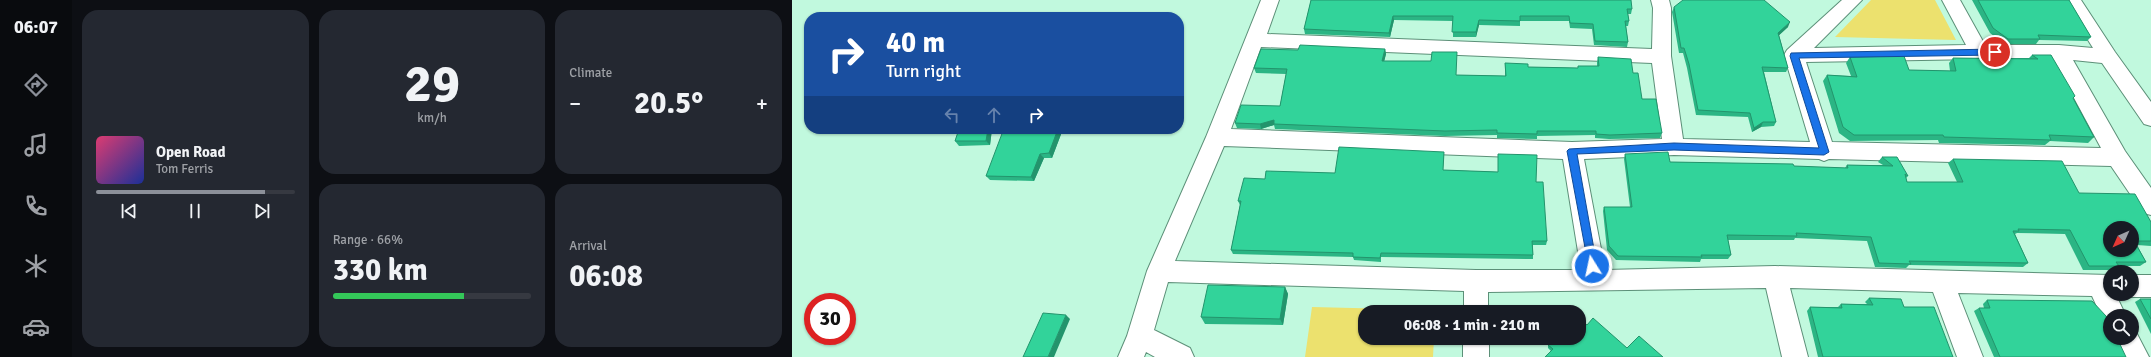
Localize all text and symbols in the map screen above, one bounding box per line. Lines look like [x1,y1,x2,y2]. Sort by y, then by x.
text: 06:07 [14,16,58,38]
text: 40 m [886,26,945,60]
icon: right [820,28,872,80]
pin [1978,35,2012,69]
icon: arrive [1984,41,2006,63]
text: 29 [404,52,460,116]
text: Turn right [886,60,961,82]
text: Climate [569,65,612,81]
icon: directions [22,71,50,99]
text: 20.5° [634,85,703,122]
text: − [569,90,581,117]
text: + [756,90,768,117]
icon: left [941,104,963,126]
icon: ahead [983,104,1005,126]
icon: right [1025,104,1047,126]
text: km/h [417,110,447,126]
icon: music [22,131,50,159]
text: Open Road [156,143,226,161]
text: Tom Ferris [156,161,213,177]
icon: phone [22,192,50,220]
icon: previous [118,200,140,222]
icon: pause [184,200,206,222]
icon: next [251,200,273,222]
north arrow [2103,221,2139,257]
map controls [2103,221,2139,345]
text: Range · 66% [333,232,403,248]
text: Arrival [569,238,607,254]
position arrow [1571,245,1613,287]
icon: climate [22,252,50,280]
text: 330 km [333,252,428,289]
text: 06:08 [569,258,643,295]
button: sound [2103,265,2139,301]
speed limit sign: 30 [804,293,856,345]
button: search [2103,309,2139,345]
icon: car [22,313,50,341]
text: 06:08 · 1 min · 210 m [1404,316,1540,334]

